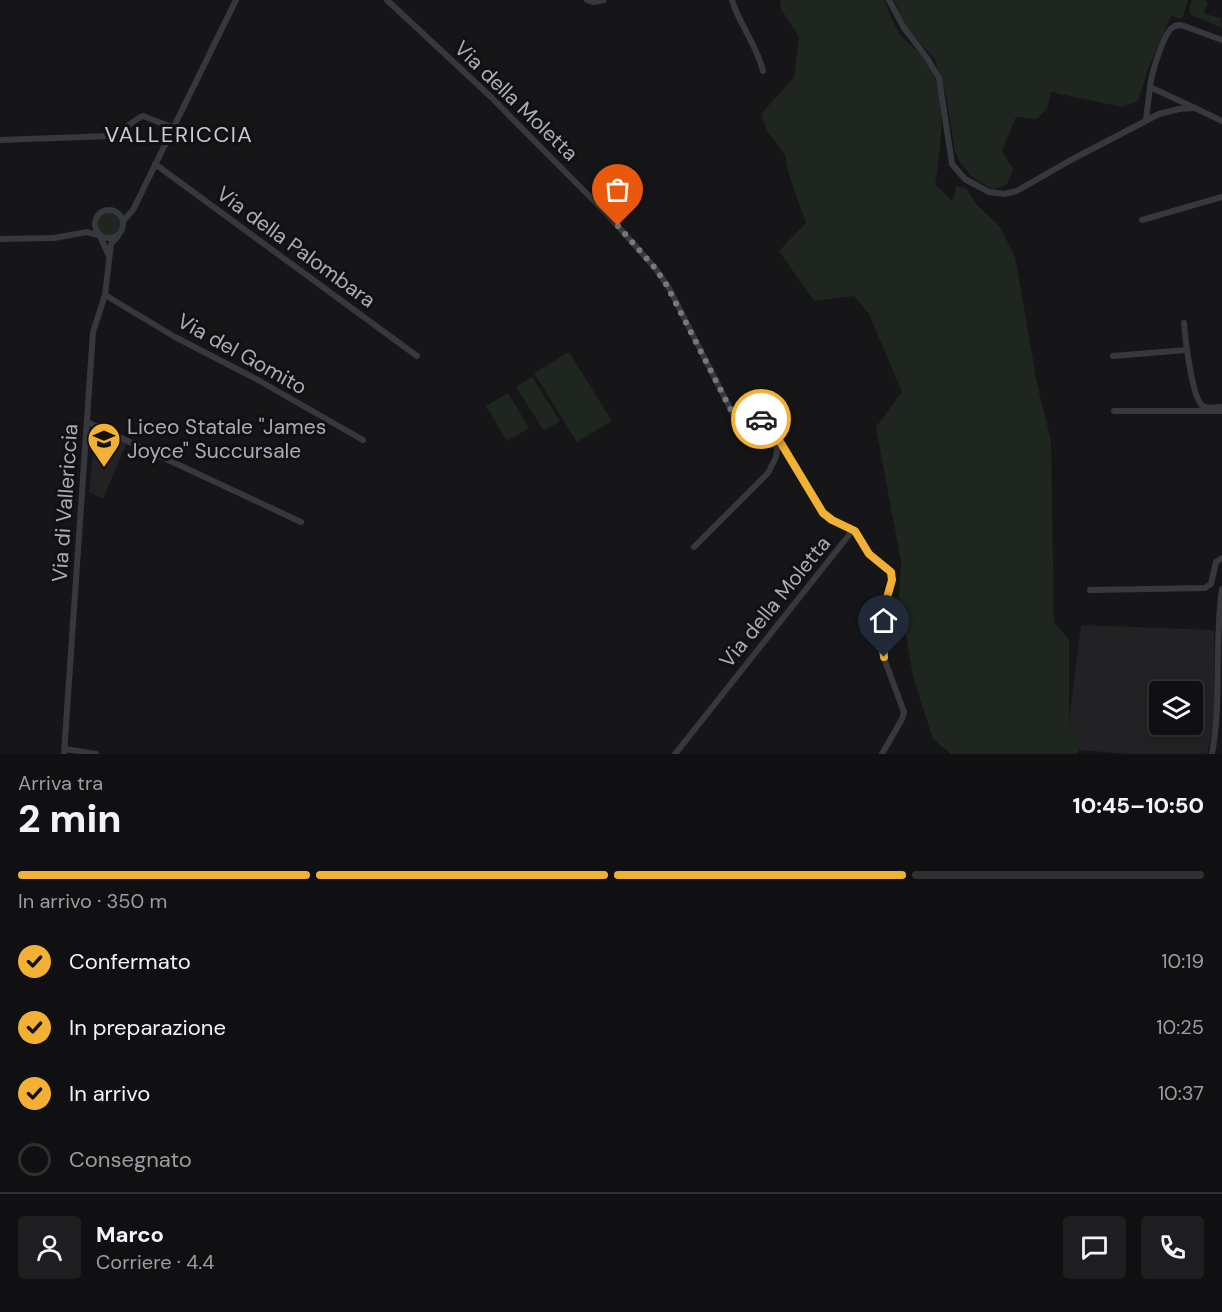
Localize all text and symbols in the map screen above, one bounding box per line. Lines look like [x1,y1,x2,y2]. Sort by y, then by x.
street label: Via della Moletta [448,35,584,167]
district label: VALLERICCIA [105,120,253,149]
pin [592,164,643,226]
icon: bag [601,173,634,206]
street label: Via della Palombara [211,180,381,314]
street label: Via del Gomito [172,307,312,401]
courier [731,389,791,449]
icon: car [745,403,778,436]
place label: Liceo Statale "James Joyce" Succursale [127,413,326,465]
school or university icon: Liceo Statale "James Joyce" Succursale [86,421,122,468]
street label: Via di Vallericcia [45,423,85,583]
street label: Via della Moletta [713,530,837,674]
pin [858,595,909,657]
icon: home [867,604,900,637]
map controls [1149,681,1203,735]
button: layers [1149,681,1203,735]
text: Arriva tra [18,770,103,796]
text: 10:45–10:50 [1073,791,1204,820]
text: 2 min [18,793,122,844]
text: In arrivo · 350 m [18,888,167,914]
icon: check [18,945,51,978]
text: Confermato [69,947,191,976]
text: 10:19 [1161,948,1204,974]
icon: check [18,1011,51,1044]
text: In preparazione [69,1013,226,1042]
text: 10:25 [1156,1014,1204,1040]
icon: check [18,1077,51,1110]
text: In arrivo [69,1079,150,1108]
text: 10:37 [1158,1080,1204,1106]
text: Consegnato [69,1145,192,1174]
button: person [18,1216,81,1279]
button: chat [1063,1216,1126,1279]
button: phone [1141,1216,1204,1279]
text: Marco [96,1220,164,1249]
text: Corriere · 4.4 [96,1249,214,1275]

